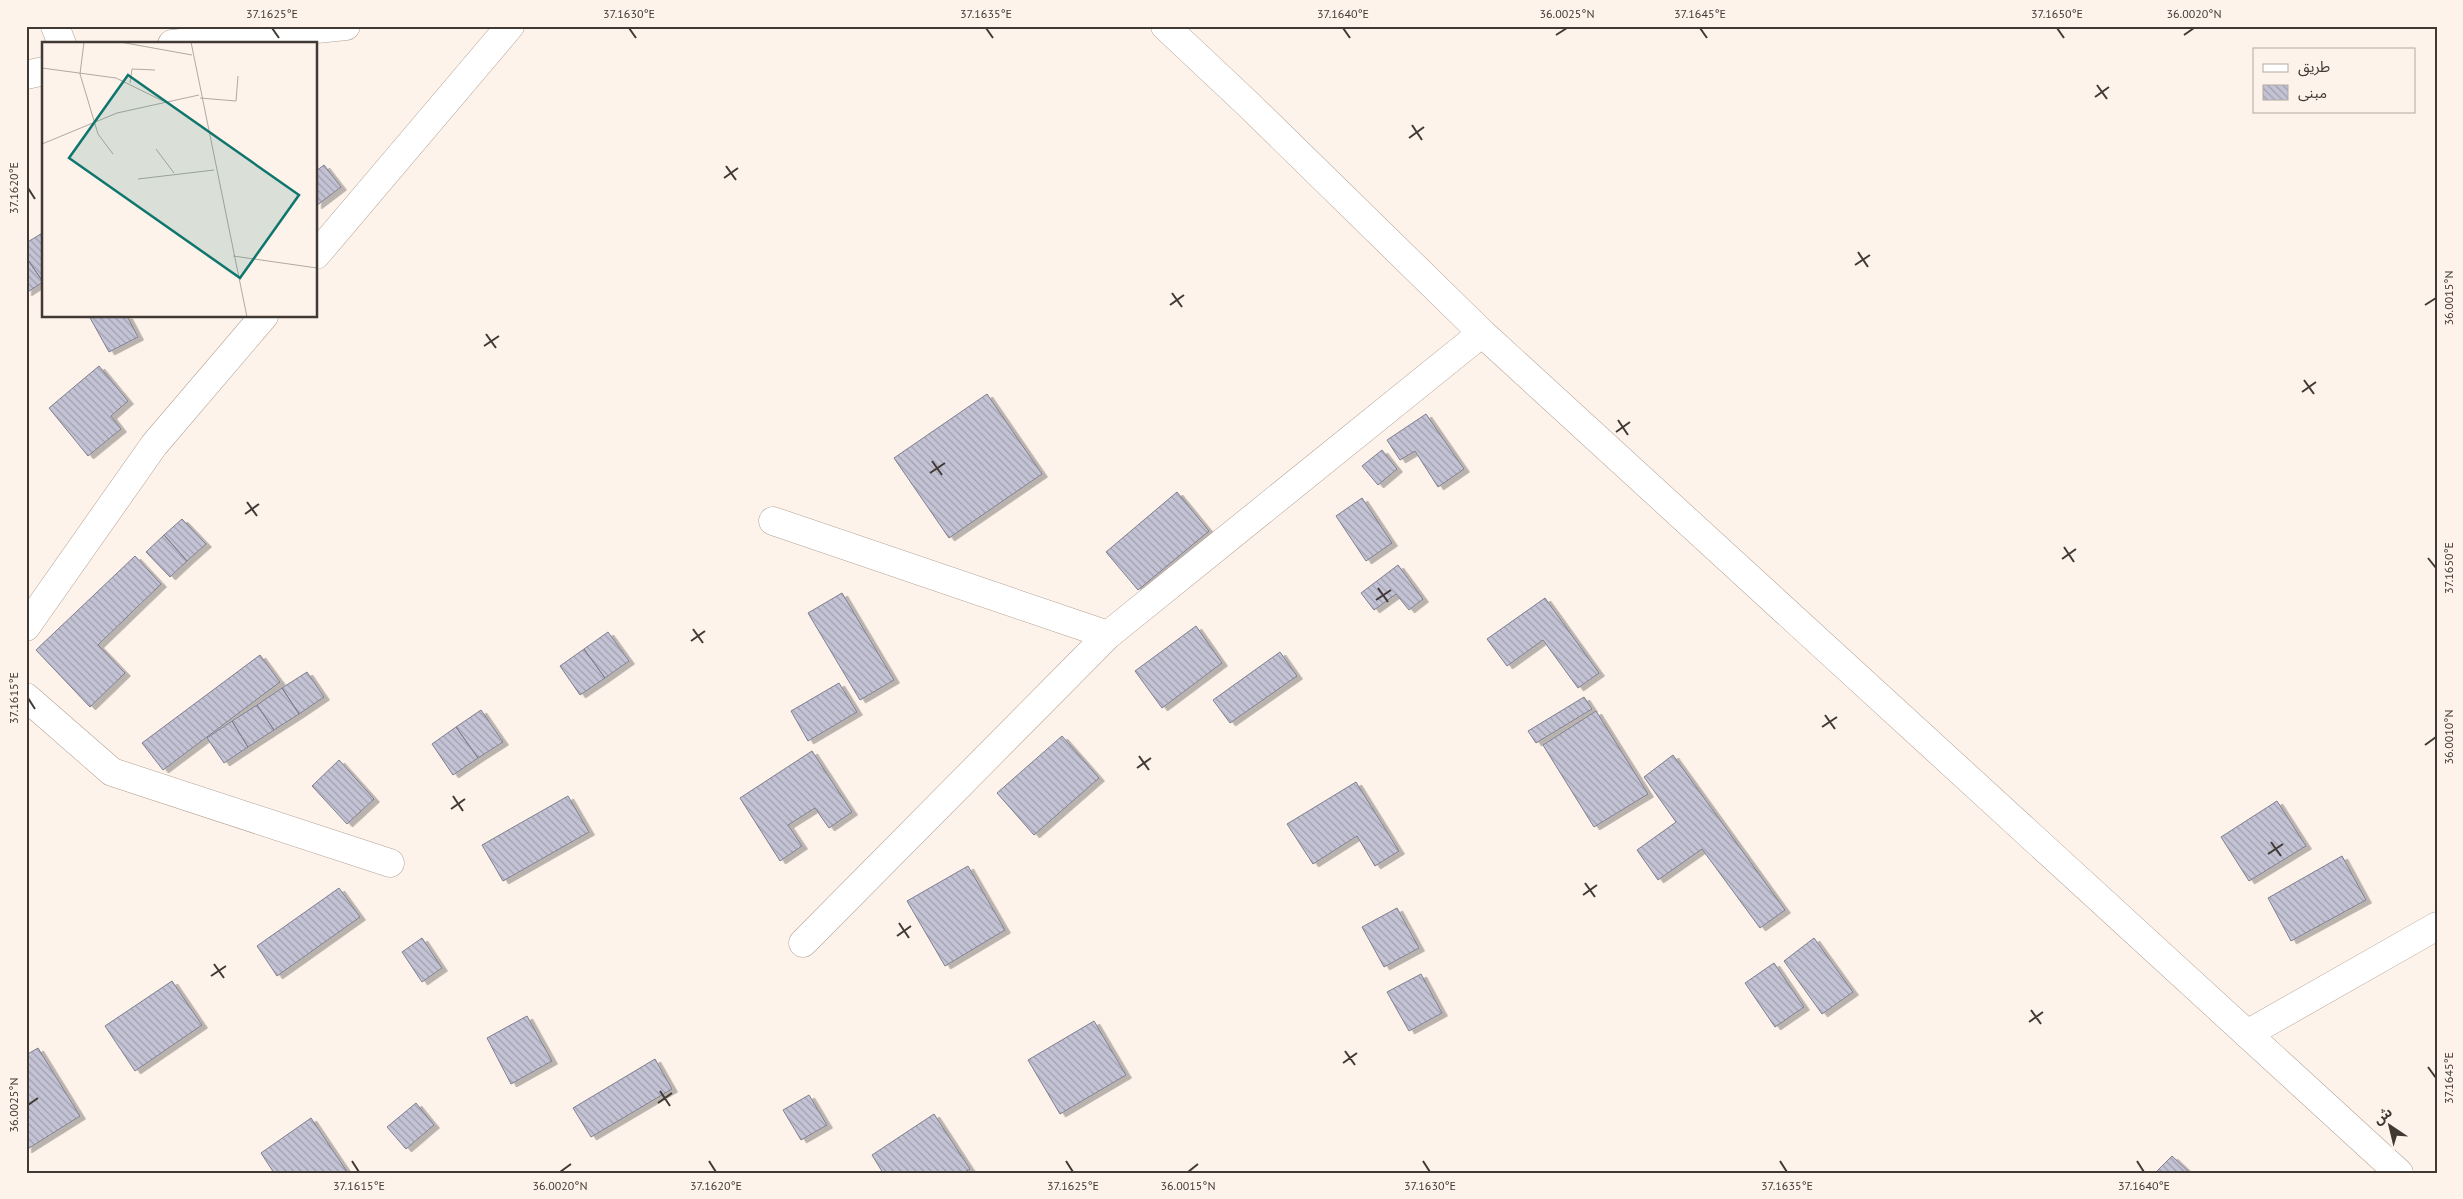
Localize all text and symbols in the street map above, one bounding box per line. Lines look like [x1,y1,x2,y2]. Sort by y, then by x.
text: 37.1625°E [246,6,298,21]
text: 37.1630°E [603,6,655,21]
text: 37.1635°E [960,6,1012,21]
text: 37.1640°E [1317,6,1369,21]
text: 36.0025°N [1540,6,1594,21]
text: 37.1645°E [1674,6,1726,21]
text: 37.1650°E [2031,6,2083,21]
text: 36.0020°N [2167,6,2221,21]
inset map [42,42,318,318]
legend [2253,48,2416,112]
text: طريق [2298,57,2330,77]
text: مبنى [2298,83,2327,102]
text: 37.1620°E [6,162,21,214]
text: 36.0015°N [2441,271,2456,325]
text: 37.1650°E [2441,542,2456,594]
text: 37.1615°E [6,672,21,724]
text: 36.0010°N [2441,710,2456,764]
text: 37.1645°E [2441,1052,2456,1104]
text: 36.0025°N [6,1078,21,1132]
north arrow [2366,1102,2416,1152]
text: ش [2370,1102,2396,1128]
text: 37.1615°E [333,1178,385,1193]
text: 36.0020°N [533,1178,587,1193]
text: 37.1620°E [690,1178,742,1193]
text: 37.1625°E [1047,1178,1099,1193]
text: 36.0015°N [1161,1178,1215,1193]
text: 37.1630°E [1404,1178,1456,1193]
text: 37.1635°E [1761,1178,1813,1193]
text: 37.1640°E [2118,1178,2170,1193]

